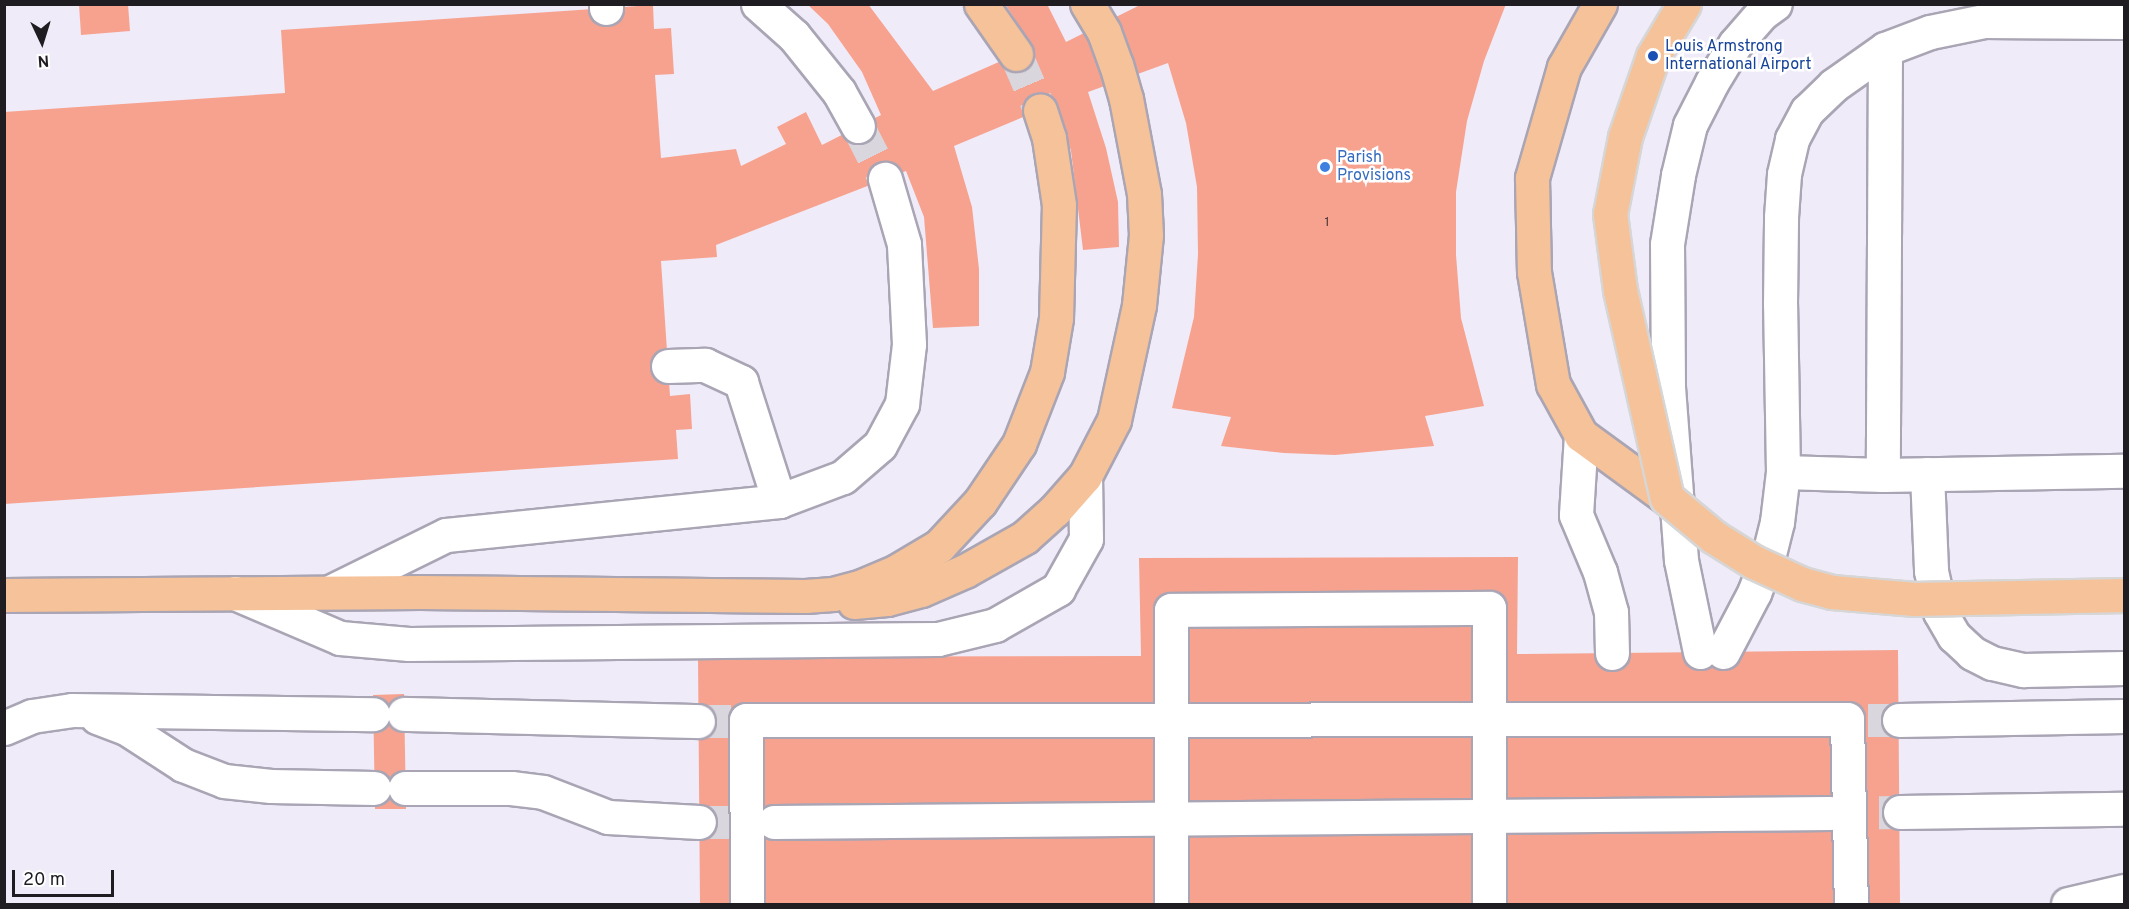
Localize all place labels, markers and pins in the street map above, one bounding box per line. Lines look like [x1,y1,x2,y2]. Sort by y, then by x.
place label: Louis Armstrong International Airport [1665,37,1812,75]
marker: Louis Armstrong International Airport [1646,49,1660,63]
place label: Parish Provisions [1337,148,1411,186]
marker: Parish Provisions [1318,160,1332,174]

